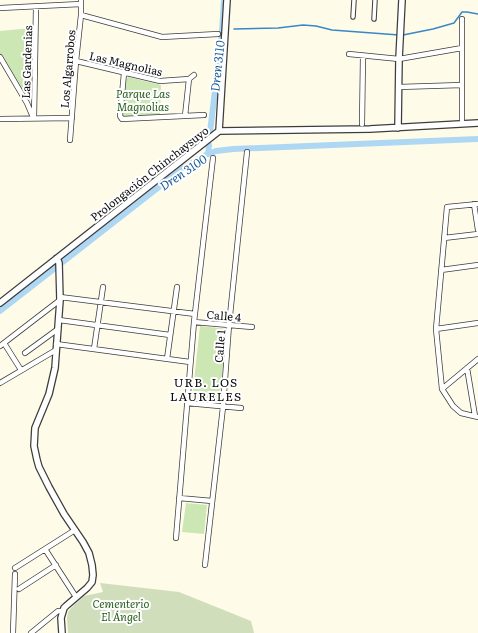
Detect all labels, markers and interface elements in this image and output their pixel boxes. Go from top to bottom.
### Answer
street label: Las Gardenias [17,25,35,99]
street label: Los Algarrobos [56,29,78,109]
water label: Dren 3110 [205,39,229,92]
street label: Las Magnolias [88,47,164,79]
park label: Parque Las Magnolias [116,85,170,114]
street label: Prolongación Chinchaysuyo [87,122,211,224]
water label: Dren 3100 [156,149,210,194]
street label: Calle 4 [206,306,242,324]
street label: Calle 1 [210,328,228,363]
district label: URB. LOS LAURELES [170,373,242,405]
park label: Cementerio El Ángel [92,595,150,624]

